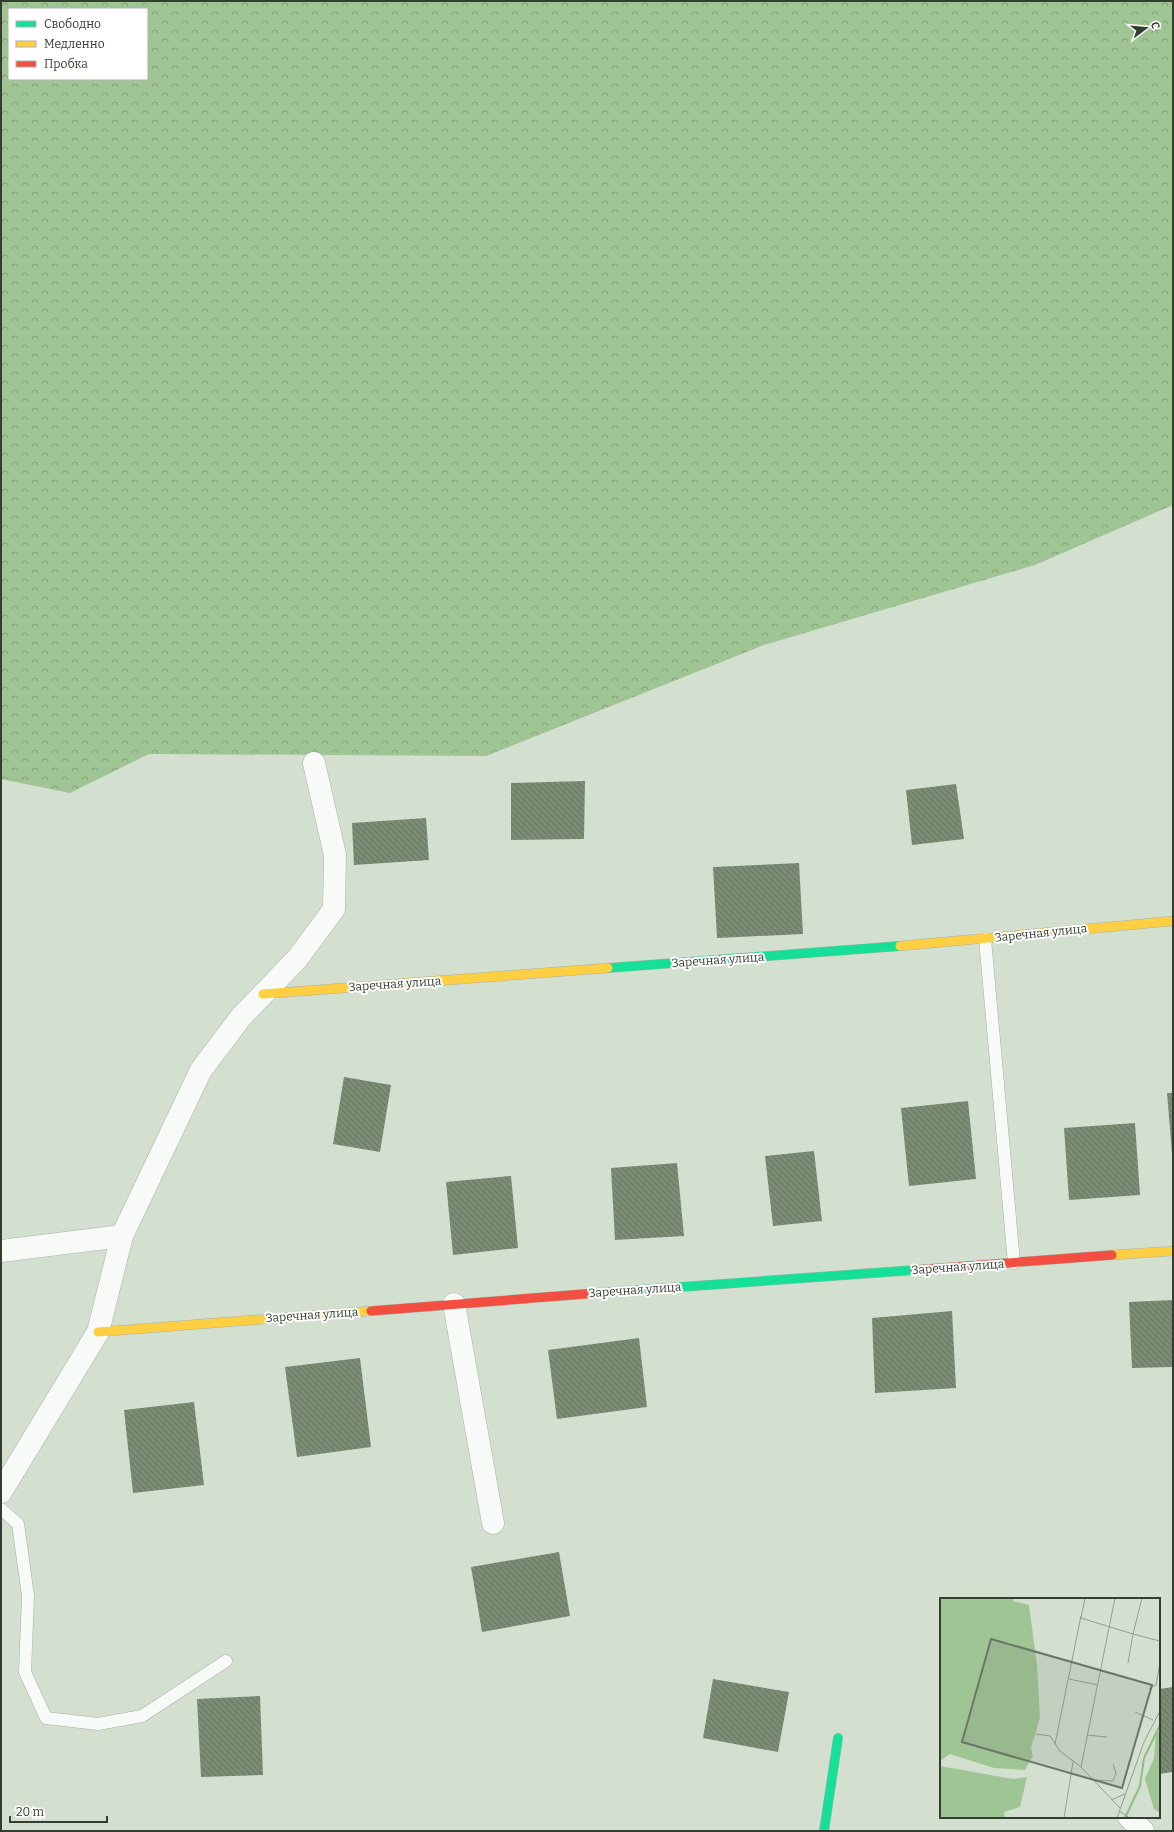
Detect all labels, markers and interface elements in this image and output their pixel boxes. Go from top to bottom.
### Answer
legend [8,8,148,80]
north arrow [1126,8,1166,48]
text: Свободно [44,17,101,31]
text: С [1148,20,1162,31]
text: Медленно [44,37,105,51]
text: Пробка [44,57,88,71]
street label: Заречная улица [994,921,1088,945]
street label: Заречная улица [671,950,765,970]
street label: Заречная улица [348,974,442,994]
street label: Заречная улица [911,1257,1005,1277]
street label: Заречная улица [588,1280,682,1300]
street label: Заречная улица [265,1305,359,1325]
inset map [940,1598,1160,1818]
scale bar [10,1798,107,1824]
text: 20 m [16,1805,45,1819]

